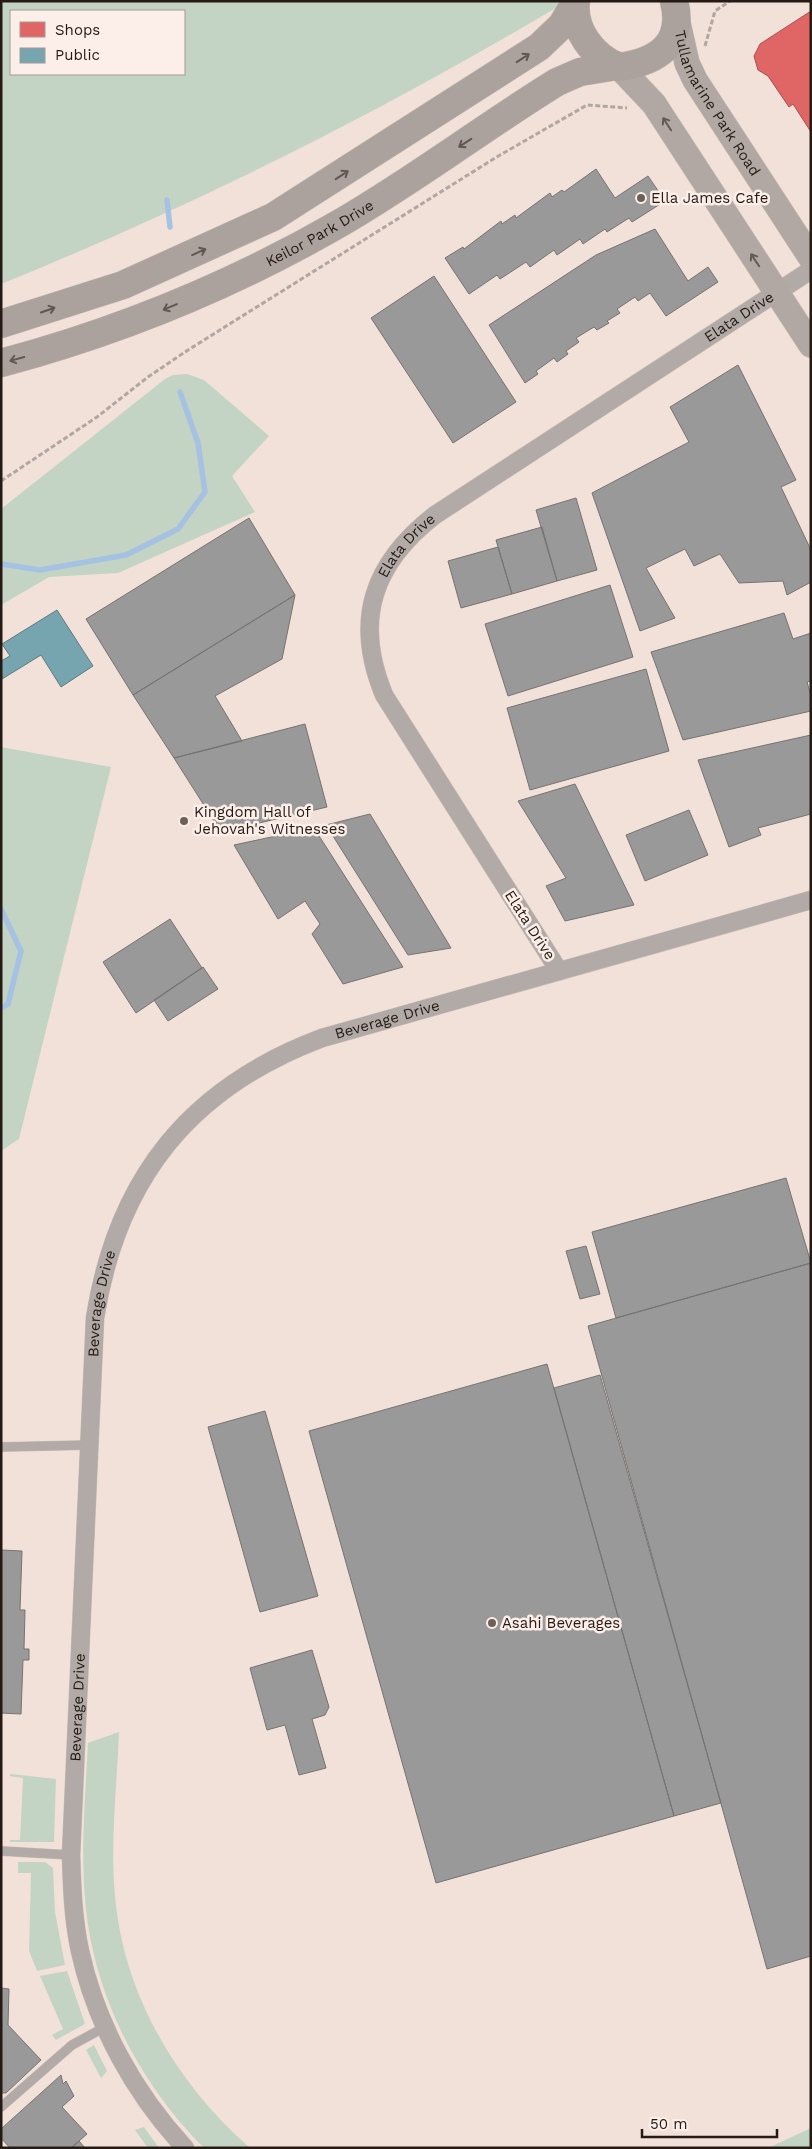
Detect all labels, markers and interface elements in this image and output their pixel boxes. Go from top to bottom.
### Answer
legend [10,10,185,75]
text: Shops [55,21,100,39]
street label: Tullamarine Park Road [671,28,764,179]
text: Public [55,46,100,64]
one-way arrow [516,52,530,62]
one-way arrow [662,117,672,131]
one-way arrow [458,138,472,148]
one-way arrow [335,169,349,179]
place label: Ella James Cafe [651,189,768,207]
marker: Ella James Cafe [635,192,647,204]
street label: Keilor Park Drive [263,196,377,271]
one-way arrow [191,246,206,256]
one-way arrow [750,254,760,268]
street label: Elata Drive [701,288,777,346]
one-way arrow [163,302,178,312]
one-way arrow [40,305,55,314]
one-way arrow [9,355,25,364]
street label: Elata Drive [374,510,439,581]
place label: Kingdom Hall of Jehovah's Witnesses [194,803,345,838]
marker: Kingdom Hall of Jehovah's Witnesses [178,815,190,827]
street label: Elata Drive [501,887,559,963]
street label: Beverage Drive [333,996,442,1043]
street label: Beverage Drive [84,1248,119,1357]
place label: Asahi Beverages [502,1614,620,1632]
marker: Asahi Beverages [486,1617,498,1629]
street label: Beverage Drive [66,1653,89,1762]
scale bar [642,2106,777,2138]
text: 50 m [650,2115,687,2133]

